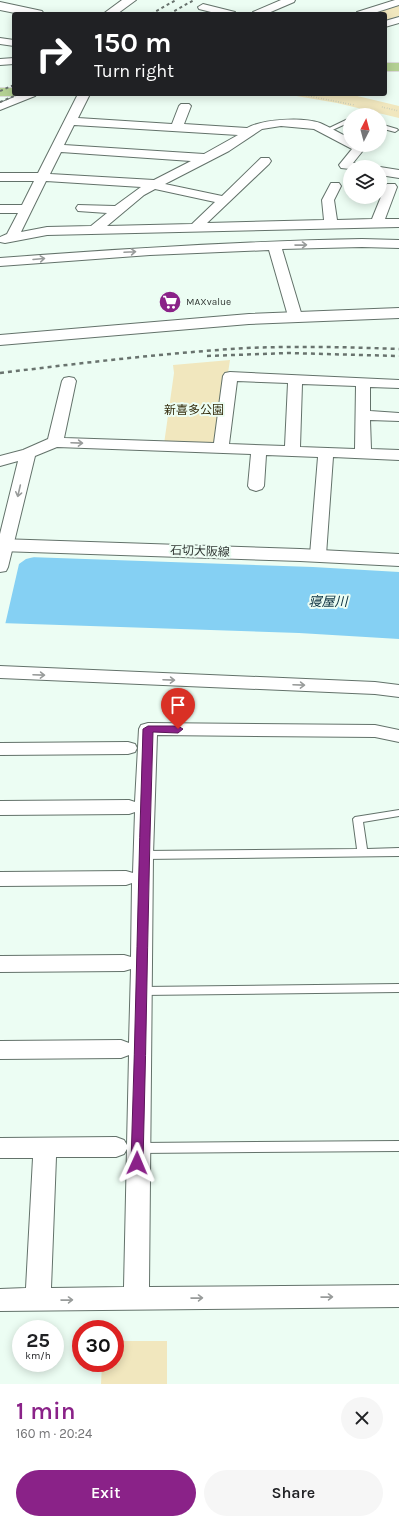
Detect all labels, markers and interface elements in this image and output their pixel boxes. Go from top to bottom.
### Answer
text: 150 m [94,26,172,59]
icon: right [28,28,80,80]
text: Turn right [94,60,174,82]
north arrow [343,108,387,152]
map controls [343,108,387,204]
button: layers [343,160,387,204]
one-way arrow [294,241,307,249]
one-way arrow [123,249,136,256]
one-way arrow [32,255,45,263]
supermarket icon: MAXvalue [157,289,183,315]
place label: MAXvalue [186,296,231,308]
park label: 新喜多公園 [164,403,224,417]
one-way arrow [70,439,83,447]
one-way arrow [15,484,22,497]
street label: 石切大阪線 [170,543,230,559]
water label: 寝屋川 [308,594,349,609]
one-way arrow [32,671,45,678]
one-way arrow [162,676,175,684]
one-way arrow [292,682,305,689]
pin [161,688,195,729]
icon: arrive [167,694,189,716]
position arrow [116,1142,158,1184]
one-way arrow [320,1293,333,1301]
one-way arrow [190,1295,203,1302]
one-way arrow [60,1296,73,1304]
speed limit sign: 30 [72,1320,124,1372]
text: 25 [26,1329,50,1352]
text: km/h [25,1350,51,1362]
text: 1 min [16,1397,76,1425]
button: close [341,1397,383,1439]
text: 160 m · 20:24 [16,1426,92,1441]
button: Exit [16,1470,196,1516]
button: Share [204,1470,383,1516]

